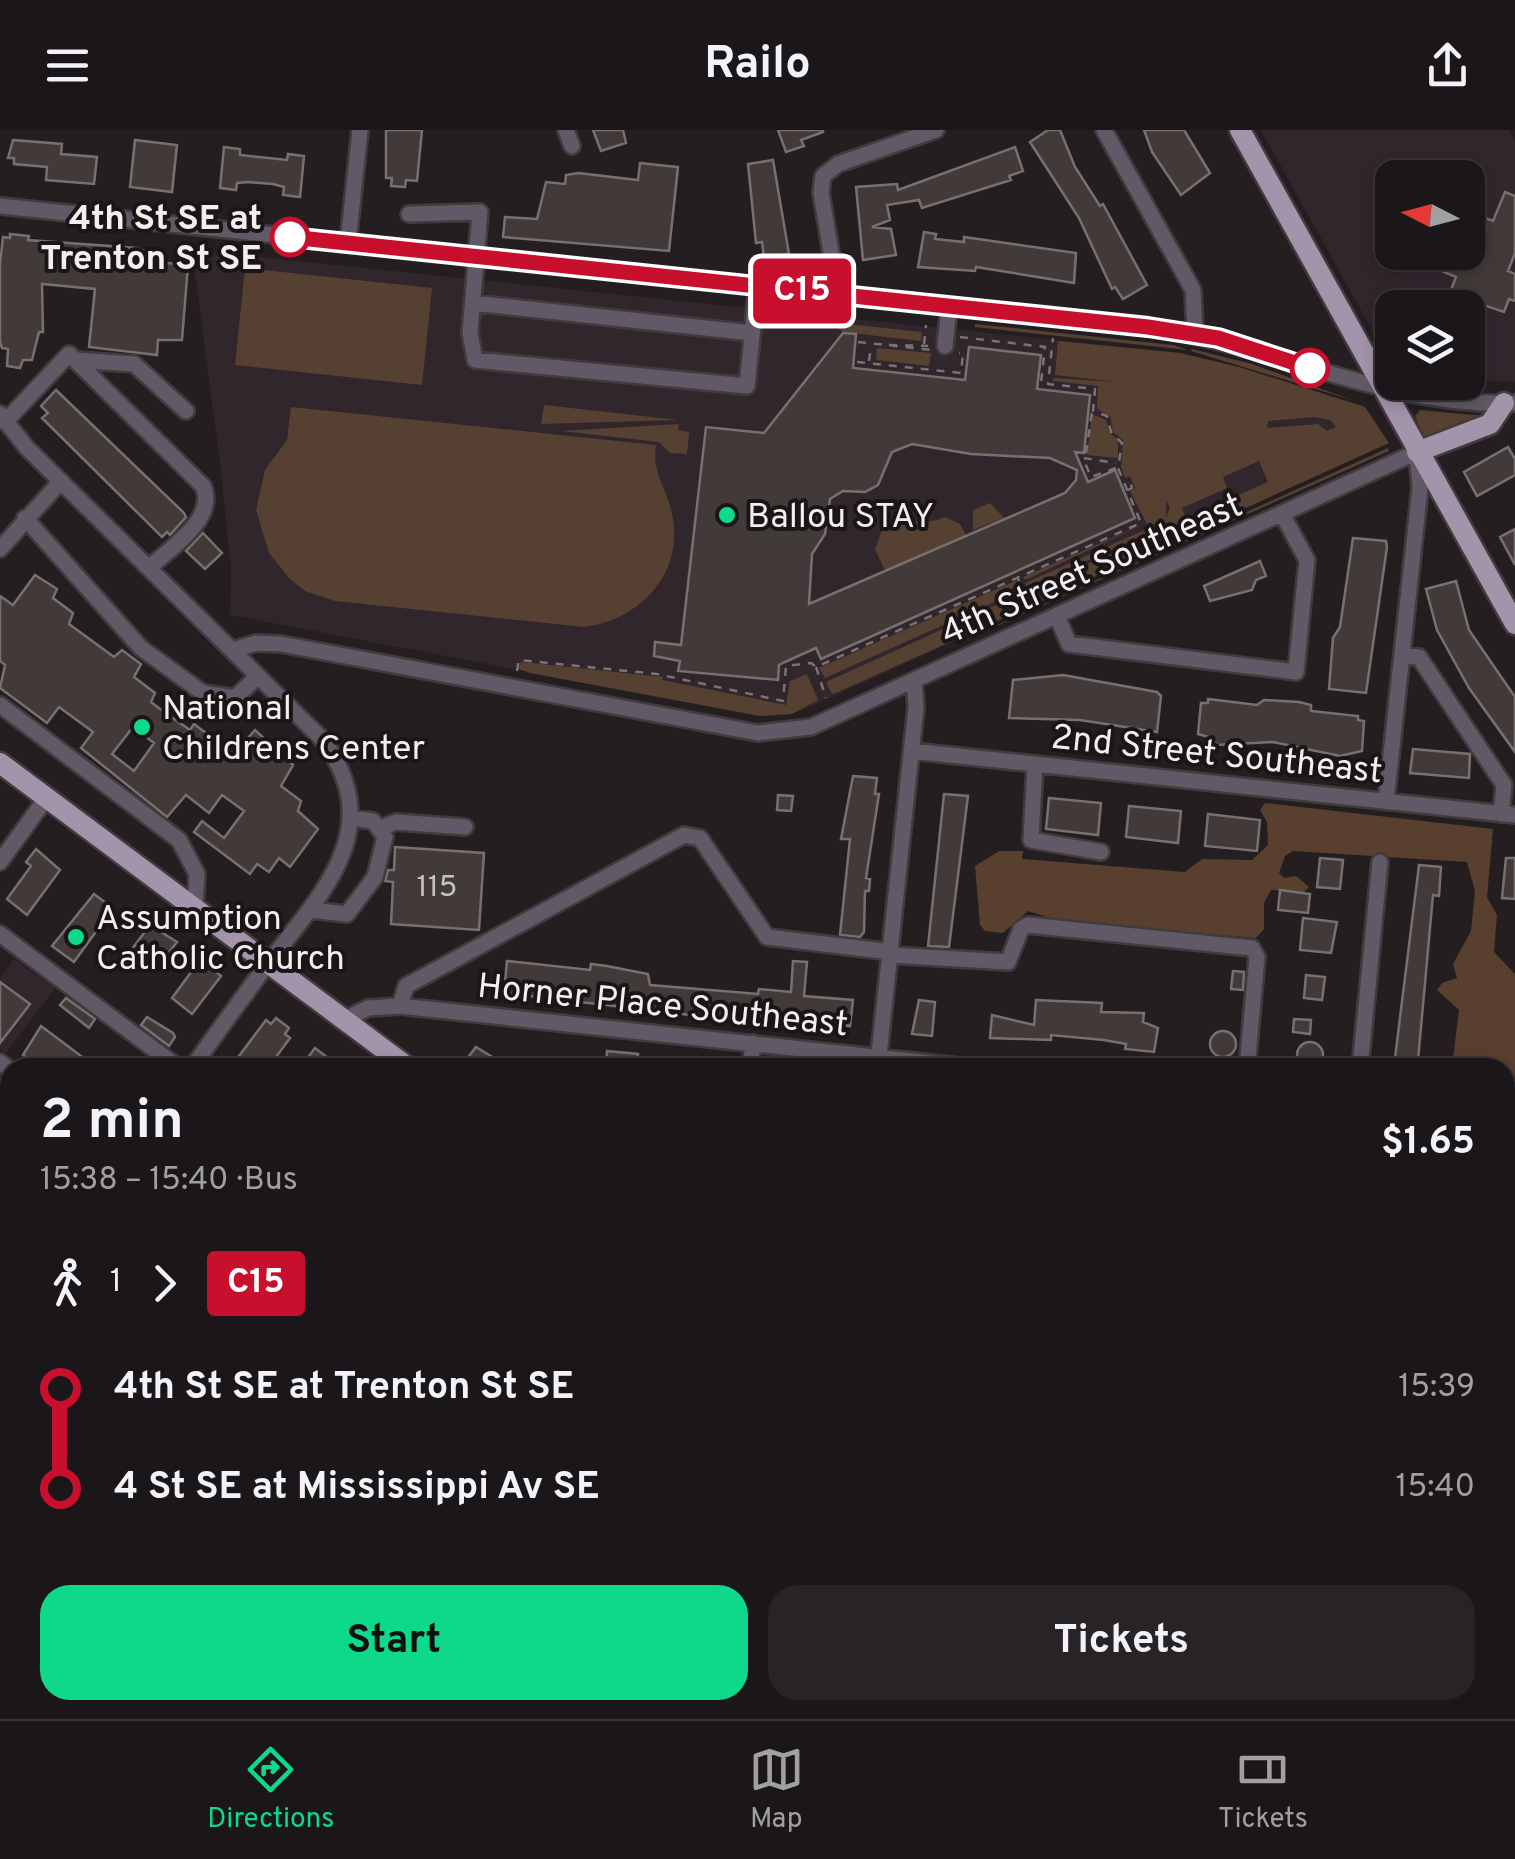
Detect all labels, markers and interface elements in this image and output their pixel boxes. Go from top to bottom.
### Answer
text: Railo [704,37,811,94]
icon: menu [40,38,95,93]
icon: share [1420,38,1475,93]
north arrow [1375,160,1485,270]
map controls [1375,160,1485,400]
place label: 4th St SE at Trenton St SE [40,198,262,282]
marker: 4th St SE at Trenton St SE [271,218,309,256]
line badge: C15 [744,258,860,324]
text: C15 [773,269,831,313]
button: layers [1375,290,1485,400]
unlabelled marker [1291,349,1329,387]
street label: 4th Street Southeast [935,484,1250,657]
place label: Ballou STAY [747,496,934,540]
marker: Ballou STAY [716,504,738,526]
place label: National Childrens Center [162,688,425,772]
marker: National Childrens Center [131,716,153,738]
street label: 2nd Street Southeast [1049,717,1384,795]
house number: 115 [416,870,458,907]
place label: Assumption Catholic Church [96,898,345,982]
marker: Assumption Catholic Church [65,926,87,948]
street label: Horner Place Southeast [475,966,850,1048]
text: 2 min [40,1088,184,1158]
text: $1.65 [1381,1119,1475,1168]
text: 15:38 – 15:40 · Bus [40,1161,298,1201]
icon: walk [40,1256,95,1311]
icon: forward [137,1256,192,1311]
text: C15 [227,1261,285,1305]
text: 1 [110,1263,122,1303]
text: 4th St SE at Trenton St SE [114,1364,574,1413]
text: 15:39 [1398,1368,1475,1408]
text: 4 St SE at Mississippi Av SE [114,1464,600,1513]
text: 15:40 [1396,1468,1475,1508]
button: Start [40,1585,748,1700]
button: Tickets [768,1585,1475,1700]
tab: Directions [207,1742,334,1838]
tab: Map [749,1742,804,1838]
tab: Tickets [1218,1742,1308,1838]

